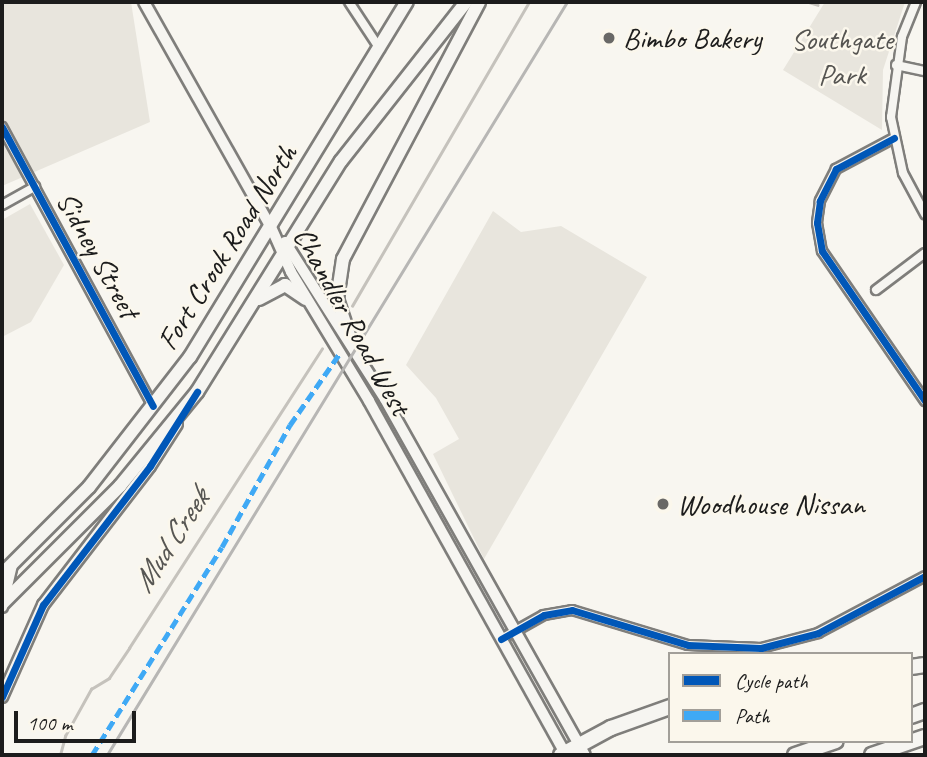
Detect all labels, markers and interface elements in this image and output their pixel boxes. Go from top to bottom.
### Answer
place label: Bimbo Bakery [623,20,763,56]
park label: Southgate Park [791,21,893,91]
marker: Bimbo Bakery [601,30,617,46]
street label: Fort Crook Road North [149,137,305,357]
street label: Sidney Street [49,186,147,324]
street label: Chandler Road West [286,221,418,421]
water label: Mud Creek [124,483,218,599]
place label: Woodhouse Nissan [677,486,864,522]
marker: Woodhouse Nissan [655,496,671,512]
legend [668,652,913,743]
text: Cycle path [735,668,808,694]
scale bar [18,698,140,742]
text: Path [735,703,770,729]
text: 100 m [27,710,72,736]

